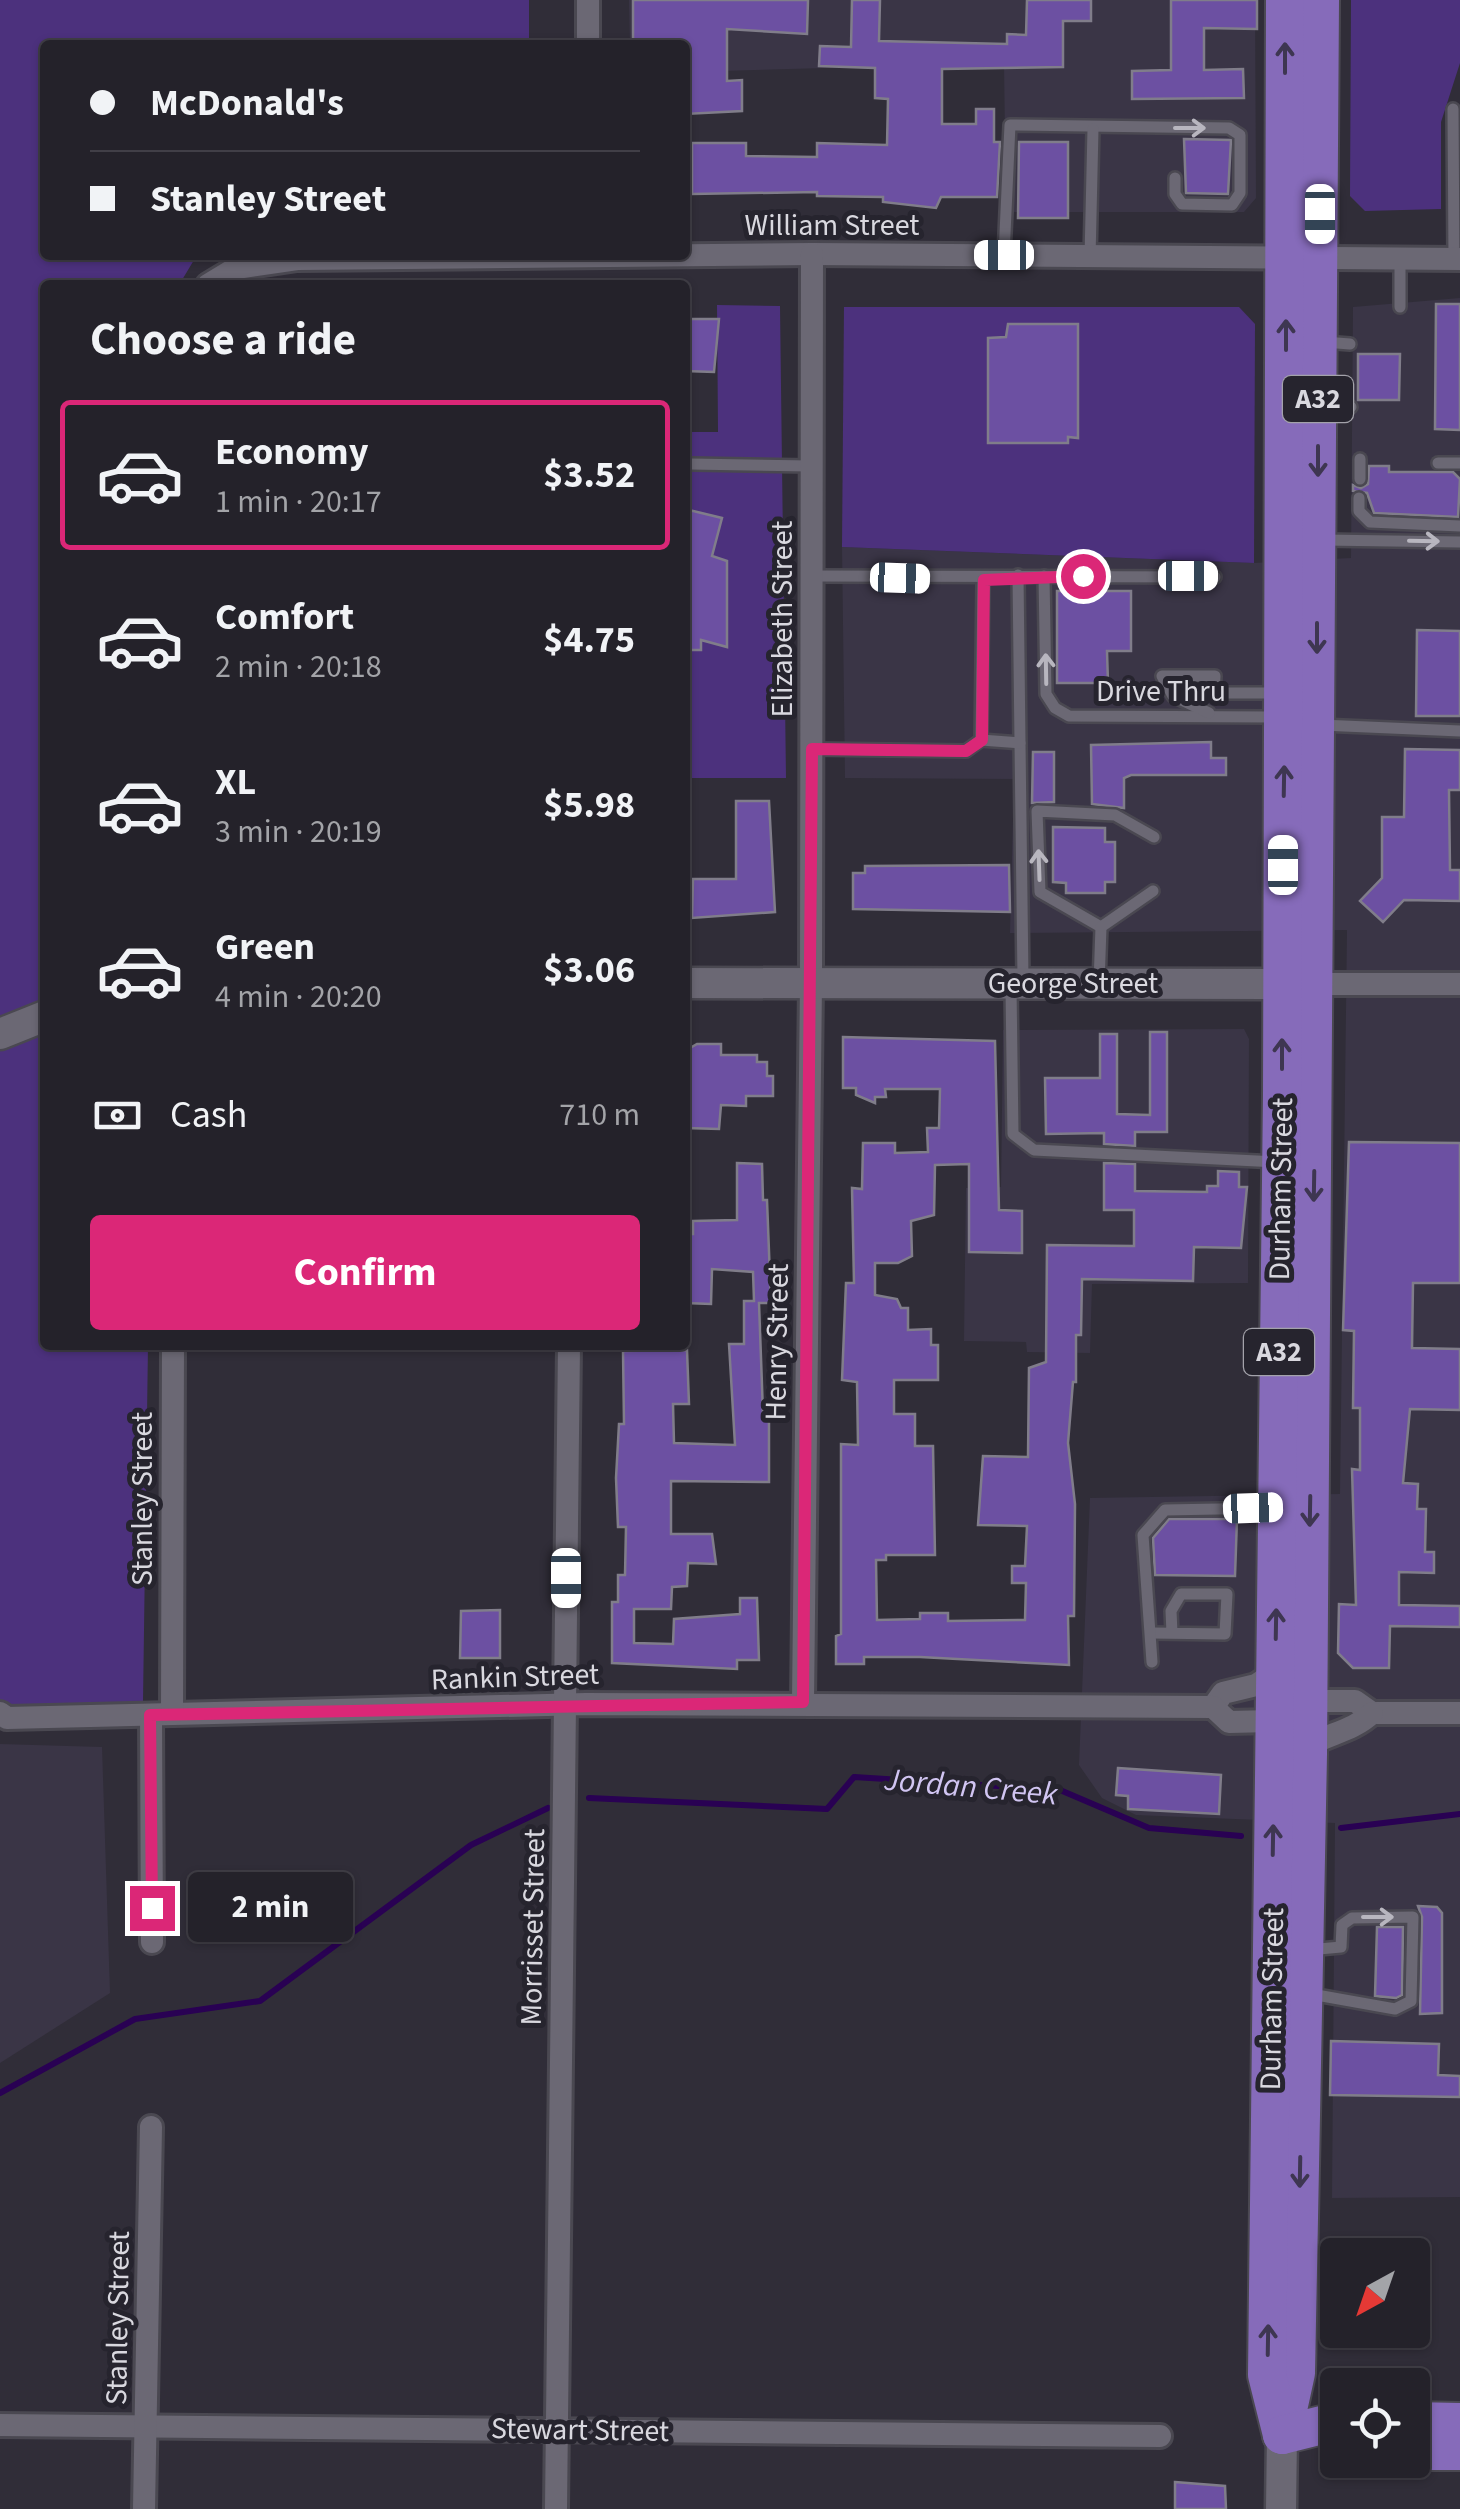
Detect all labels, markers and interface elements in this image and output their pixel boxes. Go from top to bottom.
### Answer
one-way arrow [1276,42,1294,74]
text: McDonald's [150,76,344,130]
one-way arrow [1174,118,1206,138]
text: Stanley Street [150,172,386,226]
car [1305,184,1335,244]
street label: William Street [745,204,919,247]
car [974,240,1034,270]
text: Choose a ride [90,308,356,372]
one-way arrow [1276,319,1296,352]
road number: A32 [1283,376,1353,422]
text: Economy [215,425,368,479]
icon: car [95,430,185,520]
one-way arrow [1308,445,1327,477]
text: $3.52 [543,448,635,502]
text: 1 min · 20:17 [215,479,382,525]
street label: Elizabeth Street [761,521,804,717]
one-way arrow [1407,531,1439,550]
route start [1061,554,1106,599]
car [1158,561,1218,591]
car [869,562,931,594]
text: Comfort [215,590,354,644]
icon: car [95,595,185,685]
text: $4.75 [543,613,635,667]
one-way arrow [1308,620,1326,653]
text: 2 min · 20:18 [215,644,382,690]
one-way arrow [1036,654,1055,686]
street label: Drive Thru [1096,670,1226,713]
text: XL [215,755,256,809]
icon: car [95,760,185,850]
one-way arrow [1274,766,1294,798]
text: $5.98 [543,778,635,832]
text: 3 min · 20:19 [215,809,382,855]
car [1268,835,1298,895]
one-way arrow [1029,850,1048,882]
text: Green [215,920,315,974]
icon: car [95,925,185,1015]
text: $3.06 [543,943,635,997]
street label: George Street [988,962,1158,1005]
text: 4 min · 20:20 [215,974,382,1020]
one-way arrow [1272,1038,1292,1070]
icon: cash [90,1088,145,1143]
text: Cash [170,1088,247,1142]
text: 710 m [559,1092,640,1138]
street label: Durham Street [1258,1097,1304,1281]
one-way arrow [1304,1170,1323,1202]
button: Confirm [90,1215,640,1330]
street label: Henry Street [754,1263,800,1421]
road number: A32 [1244,1329,1314,1375]
street label: Stanley Street [121,1412,164,1586]
car [1222,1492,1284,1524]
one-way arrow [1300,1494,1320,1527]
car [551,1548,581,1608]
one-way arrow [1266,1608,1286,1640]
street label: Rankin Street [430,1653,600,1701]
water label: Jordan Creek [882,1756,1060,1818]
one-way arrow [1264,1824,1283,1856]
street label: Morrisset Street [510,1828,556,2026]
callout: 2 min [187,1873,352,1943]
text: 2 min [232,1884,309,1930]
route end [130,1886,175,1931]
street label: Durham Street [1249,1907,1295,2091]
one-way arrow [1360,1908,1393,1926]
one-way arrow [1290,2156,1309,2188]
street label: Stanley Street [95,2231,141,2405]
north arrow [1320,2238,1430,2348]
map controls [1320,2238,1430,2478]
one-way arrow [1258,2324,1277,2356]
button: locate [1320,2368,1430,2478]
street label: Stewart Street [491,2407,669,2453]

